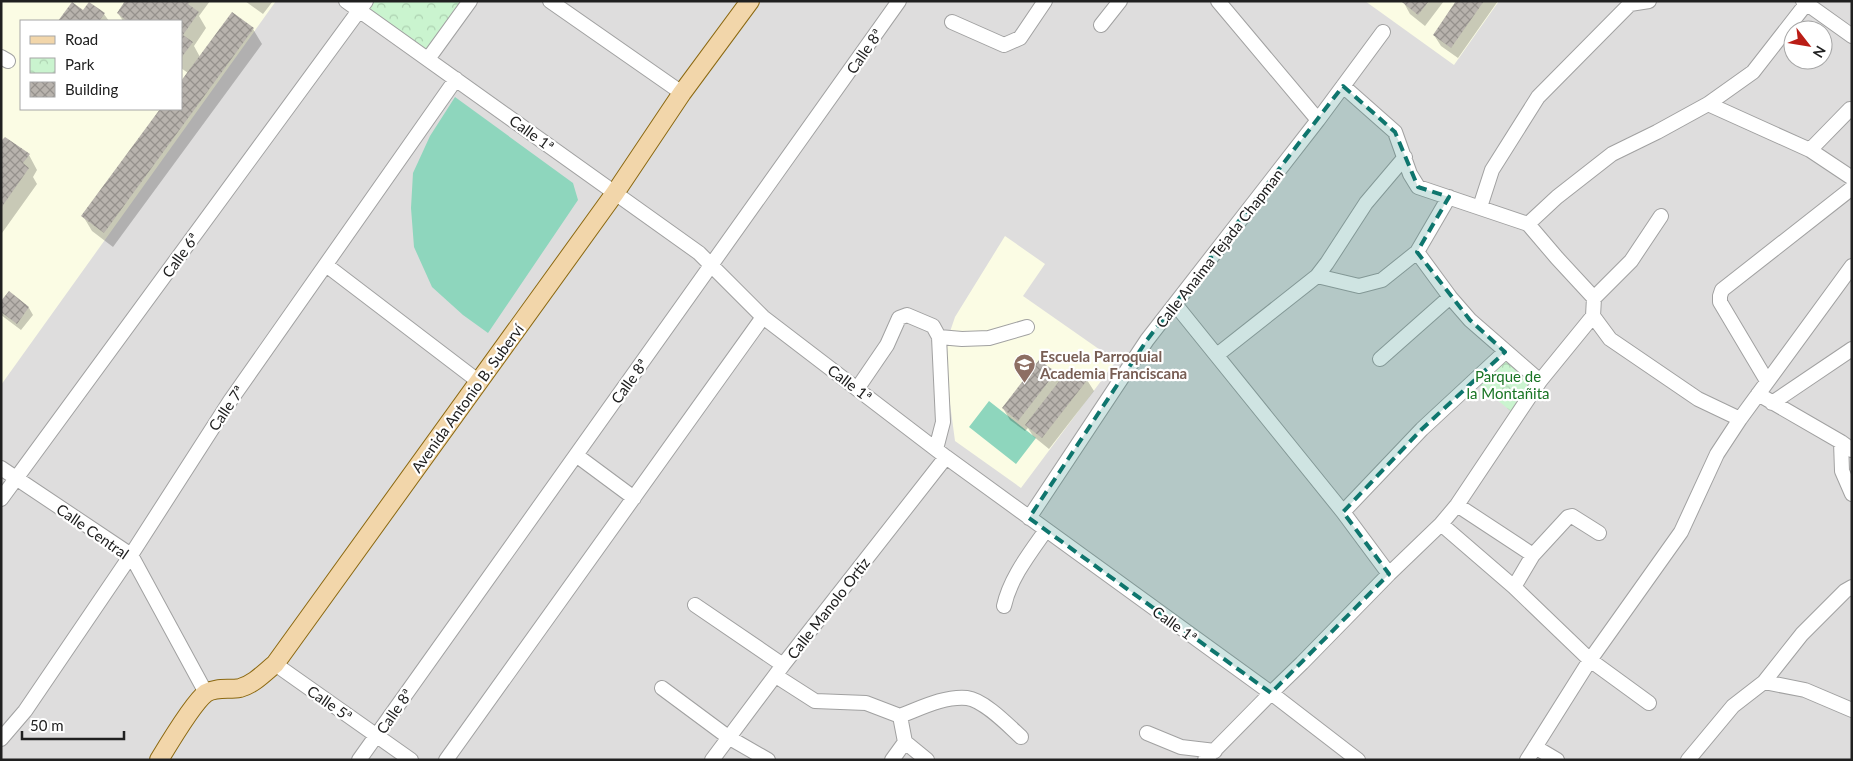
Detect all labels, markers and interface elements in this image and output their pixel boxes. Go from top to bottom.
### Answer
legend [20,20,182,110]
north arrow [1783,20,1833,70]
street label: Calle 8ª [842,25,886,77]
text: Road [65,30,98,48]
text: N [1810,43,1830,61]
text: Park [65,55,95,73]
text: Building [65,80,118,98]
street label: Calle 1ª [506,111,558,155]
street label: Calle Anaima Tejada Chapman [1151,165,1287,331]
street label: Calle 6ª [158,229,202,281]
street label: Avenida Antonio B. Suberví [407,319,528,476]
place label: Escuela Parroquial Academia Franciscana [1039,347,1187,382]
school or university icon: Escuela Parroquial Academia Franciscana [1012,353,1036,384]
street label: Calle 8ª [607,355,651,407]
street label: Calle 1ª [824,361,876,405]
park label: Parque de la Montañita [1467,367,1549,402]
street label: Calle 7ª [204,382,248,434]
street label: Calle Central [53,500,133,562]
street label: Calle Manolo Ortiz [783,554,873,662]
street label: Calle 1ª [1149,602,1201,646]
street label: Calle 5ª [304,681,356,725]
street label: Calle 8ª [372,685,416,737]
scale bar [22,708,125,740]
text: 50 m [30,716,64,734]

